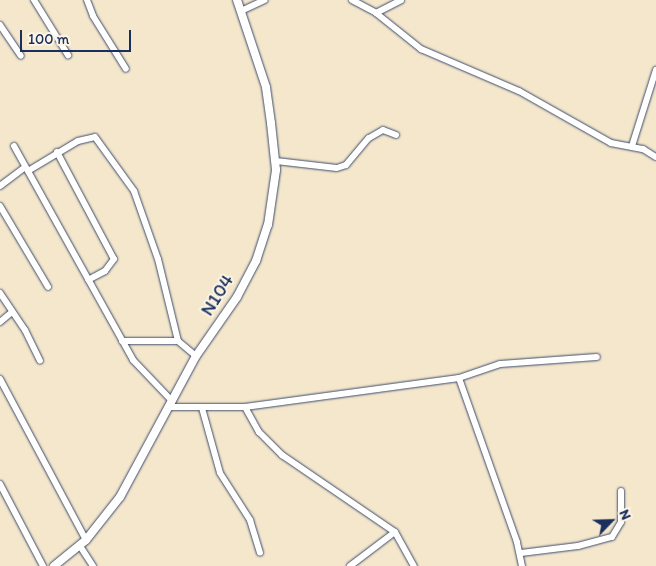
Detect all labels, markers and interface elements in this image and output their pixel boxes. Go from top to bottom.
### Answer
scale bar [22,20,134,52]
text: 100 m [28,30,69,48]
street label: N104 [195,270,239,320]
north arrow [586,496,636,546]
text: N [615,507,635,522]

